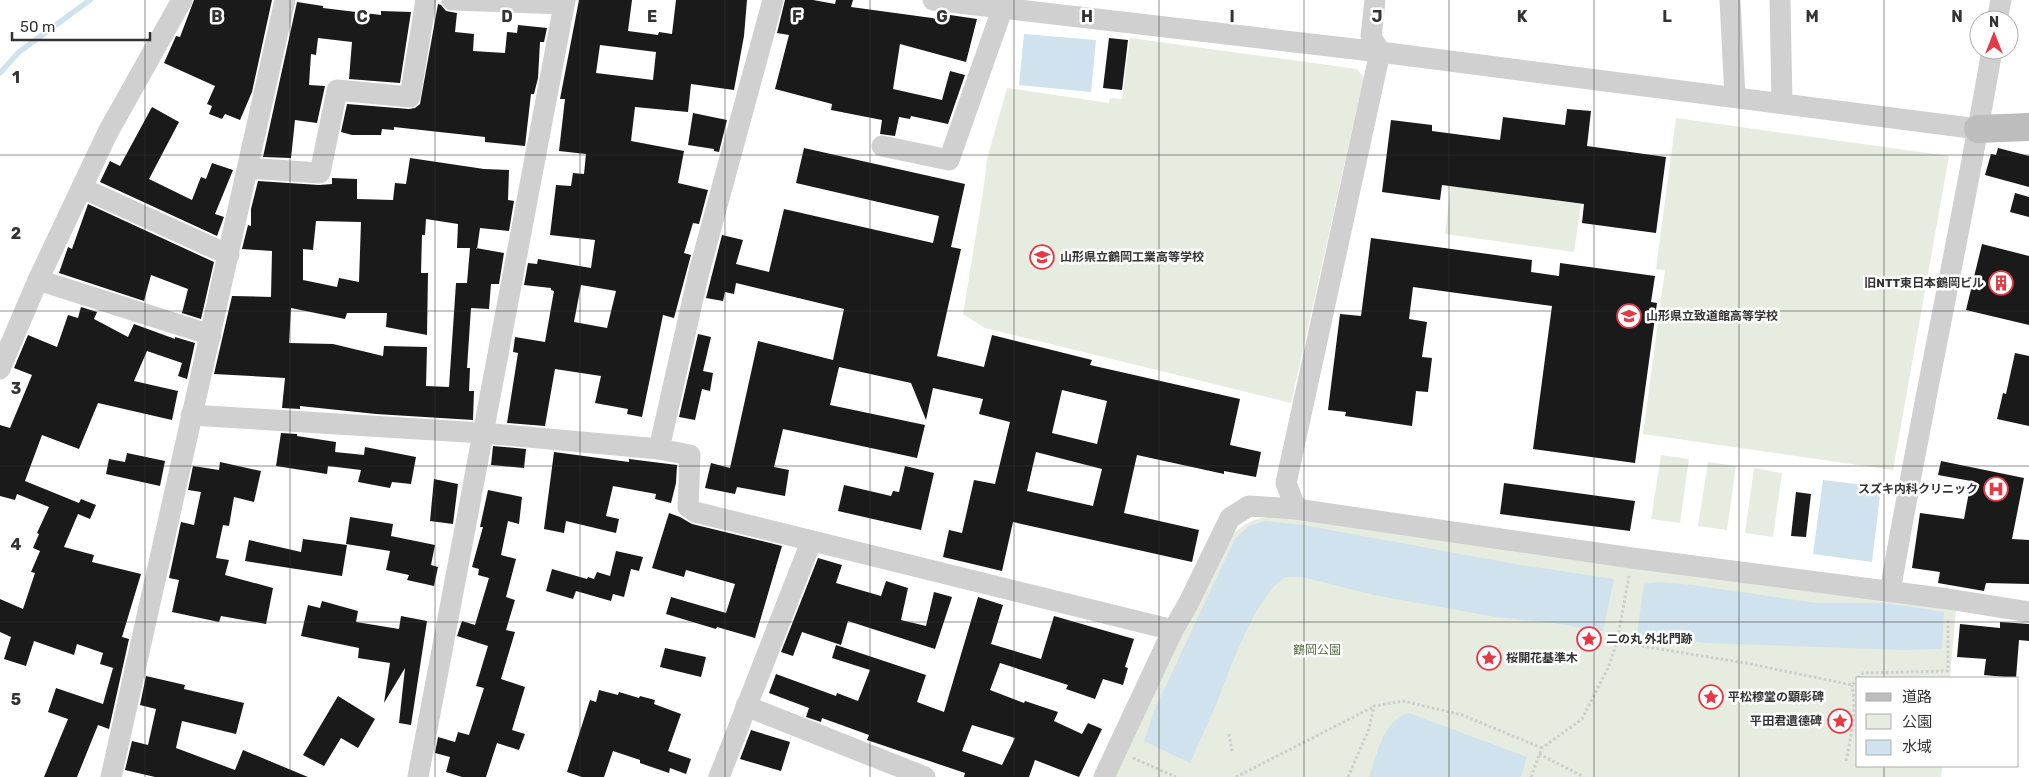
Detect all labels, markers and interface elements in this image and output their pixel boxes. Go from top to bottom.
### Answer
text: B [211,7,223,26]
text: C [356,7,368,26]
text: D [501,7,513,26]
text: E [647,7,657,26]
text: F [792,7,802,26]
text: G [936,7,948,26]
text: H [1081,7,1093,26]
text: I [1229,7,1235,26]
text: J [1372,7,1382,26]
text: K [1517,7,1528,26]
text: L [1662,7,1672,26]
text: M [1805,7,1819,26]
text: N [1951,7,1963,26]
scale bar [12,10,150,42]
north arrow [1969,10,2019,60]
text: N [1989,14,1999,31]
text: 50 m [20,18,55,36]
text: 1 [12,68,20,87]
text: 2 [11,224,21,243]
school or university icon: 山形県立鶴岡工業高等学校 [1029,244,1055,270]
place label: 山形県立鶴岡工業高等学校 [1060,250,1204,264]
building icon: 旧NTT東日本鶴岡ビル [1988,270,2014,296]
place label: 旧NTT東日本鶴岡ビル [1864,276,1984,290]
school or university icon: 山形県立致道館高等学校 [1616,303,1642,329]
place label: 山形県立致道館高等学校 [1646,309,1778,323]
text: 3 [11,379,21,398]
hospital icon: スズキ内科クリニック [1983,476,2009,502]
place label: スズキ内科クリニック [1858,482,1978,496]
text: 4 [11,535,22,554]
place icon: 二の丸 外北門跡 [1576,626,1602,652]
place label: 二の丸 外北門跡 [1606,632,1693,646]
park label: 鶴岡公園 [1293,643,1341,657]
place icon: 桜開花基準木 [1476,645,1502,671]
place label: 桜開花基準木 [1506,651,1578,665]
legend [1856,677,2019,767]
place icon: 平松穆堂の顕彰碑 [1698,684,1724,710]
text: 道路 [1902,688,1932,706]
text: 5 [11,690,21,709]
place label: 平松穆堂の顕彰碑 [1728,690,1824,704]
place icon: 平田君遺德碑 [1827,708,1853,734]
text: 公園 [1902,713,1932,731]
place label: 平田君遺德碑 [1750,714,1822,728]
text: 水域 [1902,738,1932,756]

